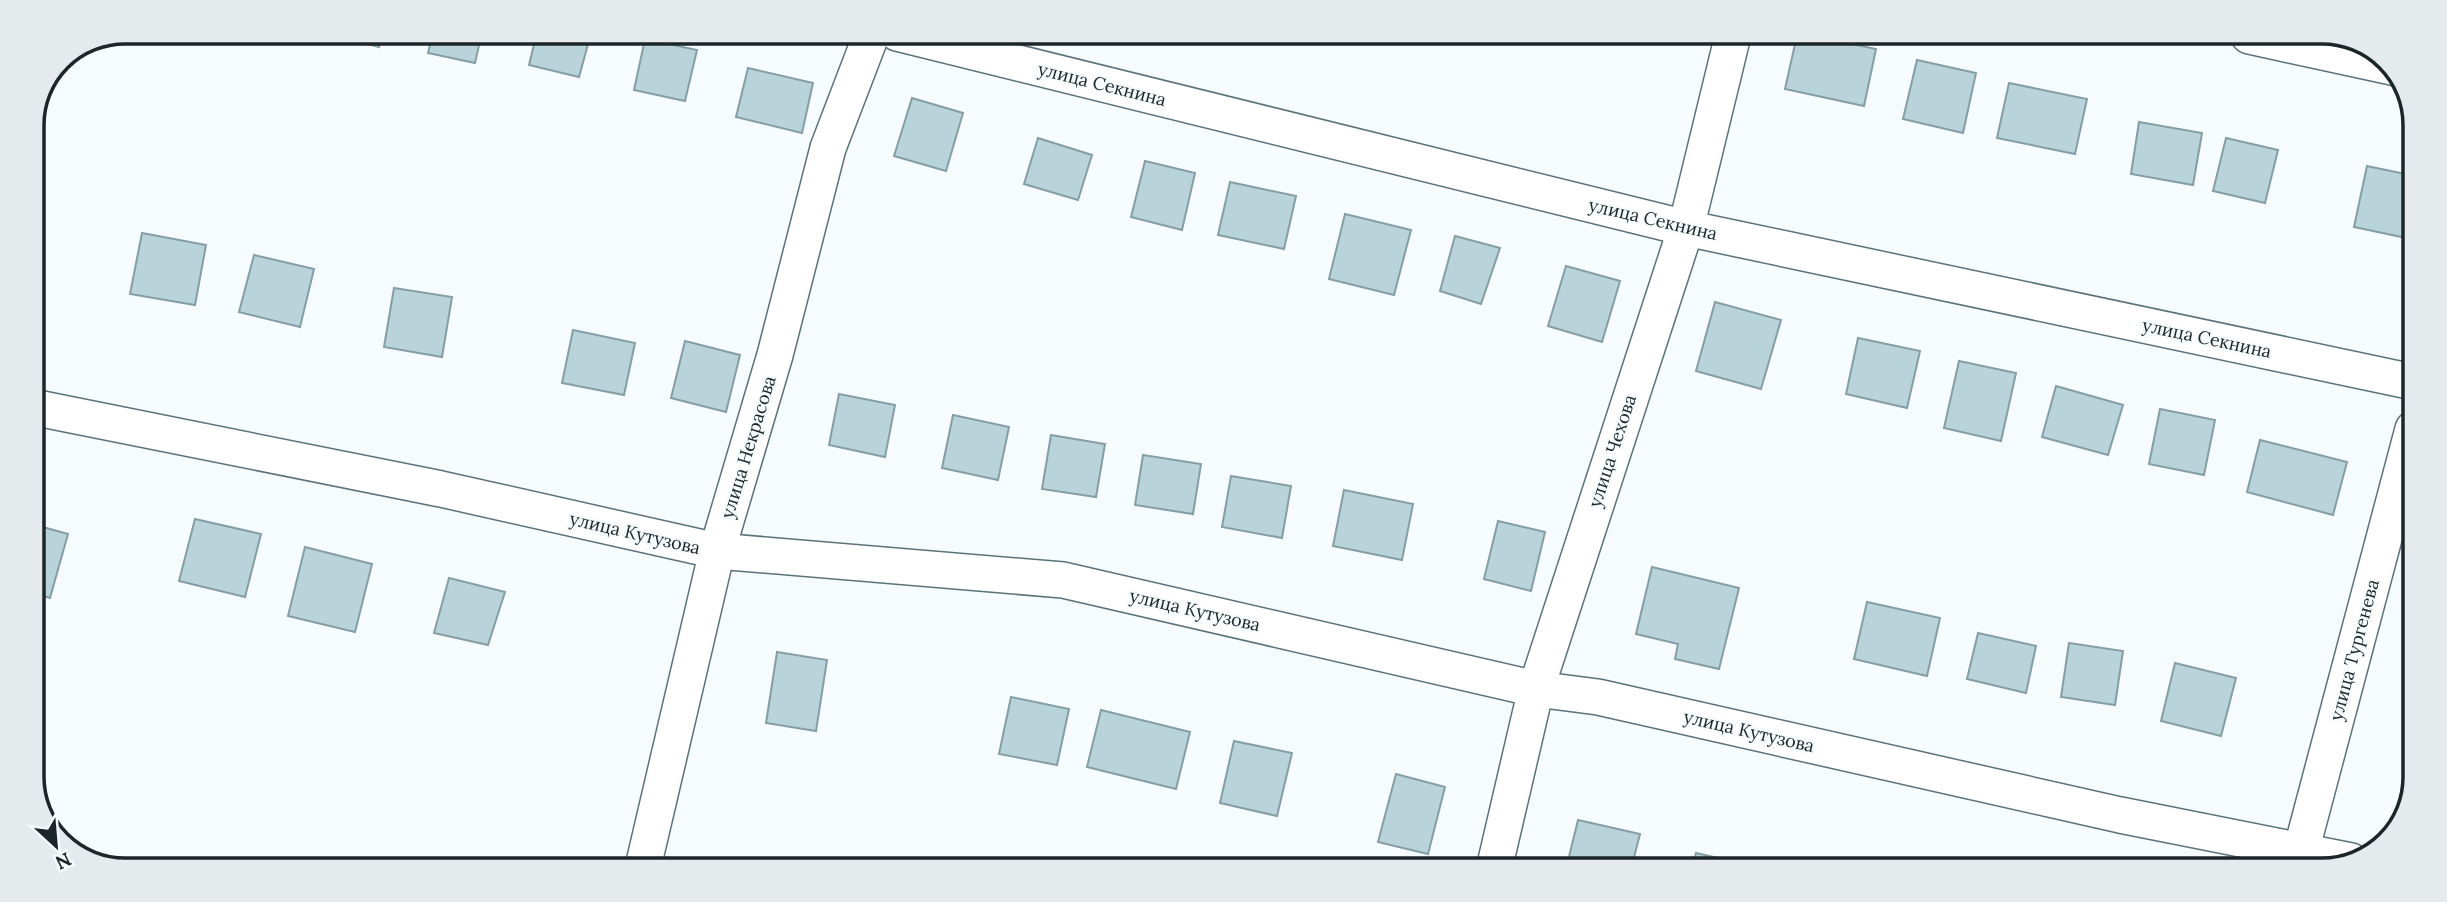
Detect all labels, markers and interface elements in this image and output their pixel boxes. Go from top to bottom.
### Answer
street label: улица Секнина [1035,57,1169,111]
street label: улица Секнина [1586,193,1720,245]
street label: улица Секнина [2140,313,2274,363]
street label: улица Некрасова [715,373,781,521]
street label: улица Чехова [1583,392,1641,510]
street label: улица Кутузова [567,507,703,559]
street label: улица Тургенева [2324,577,2384,723]
street label: улица Кутузова [1127,584,1263,636]
street label: улица Кутузова [1681,705,1817,757]
north arrow [21,811,91,881]
text: N [51,847,75,875]

